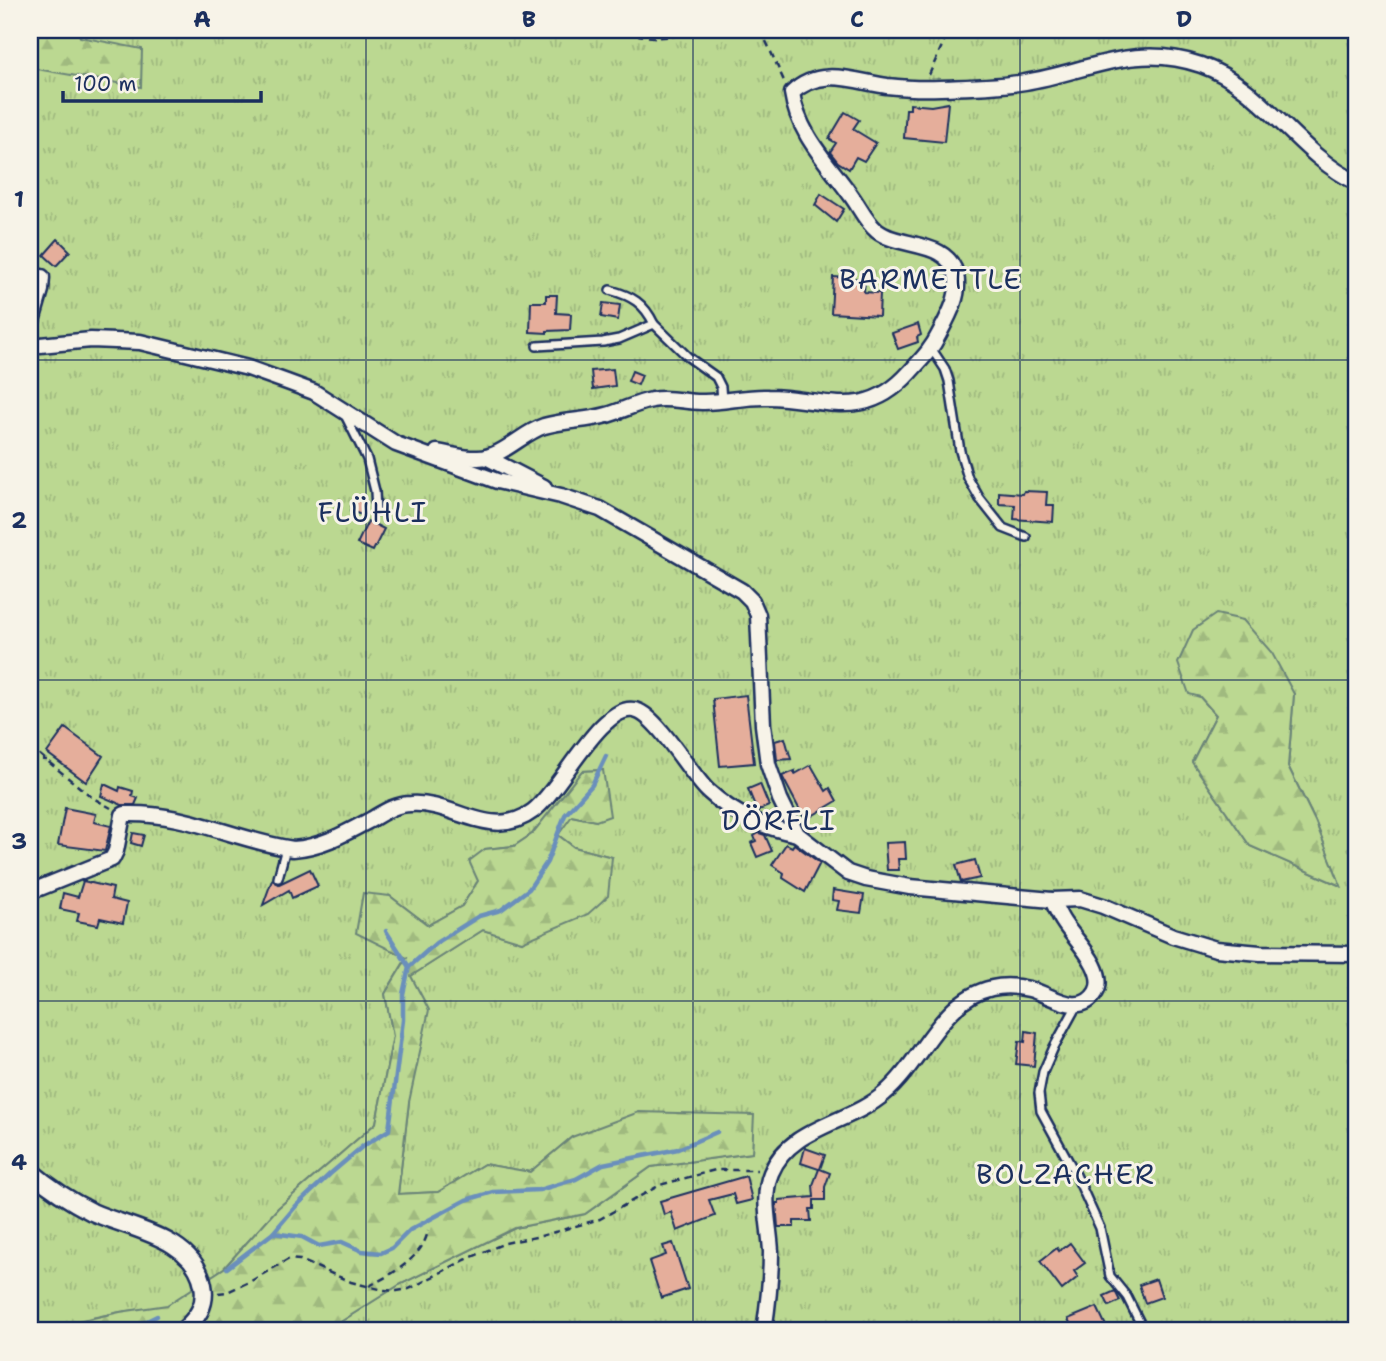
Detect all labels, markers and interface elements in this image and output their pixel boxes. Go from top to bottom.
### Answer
text: A [193,4,211,34]
text: B [522,4,536,34]
text: C [850,4,864,34]
text: D [1176,4,1192,34]
scale bar [63,60,261,104]
text: 100 m [74,70,137,98]
text: 1 [14,184,24,214]
district label: BARMETTLE [839,260,1023,298]
district label: FLÜHLI [318,493,428,531]
text: 2 [11,505,27,535]
district label: DÖRFLI [721,801,837,839]
text: 3 [11,826,27,856]
text: 4 [11,1147,27,1177]
district label: BOLZACHER [976,1155,1156,1193]

